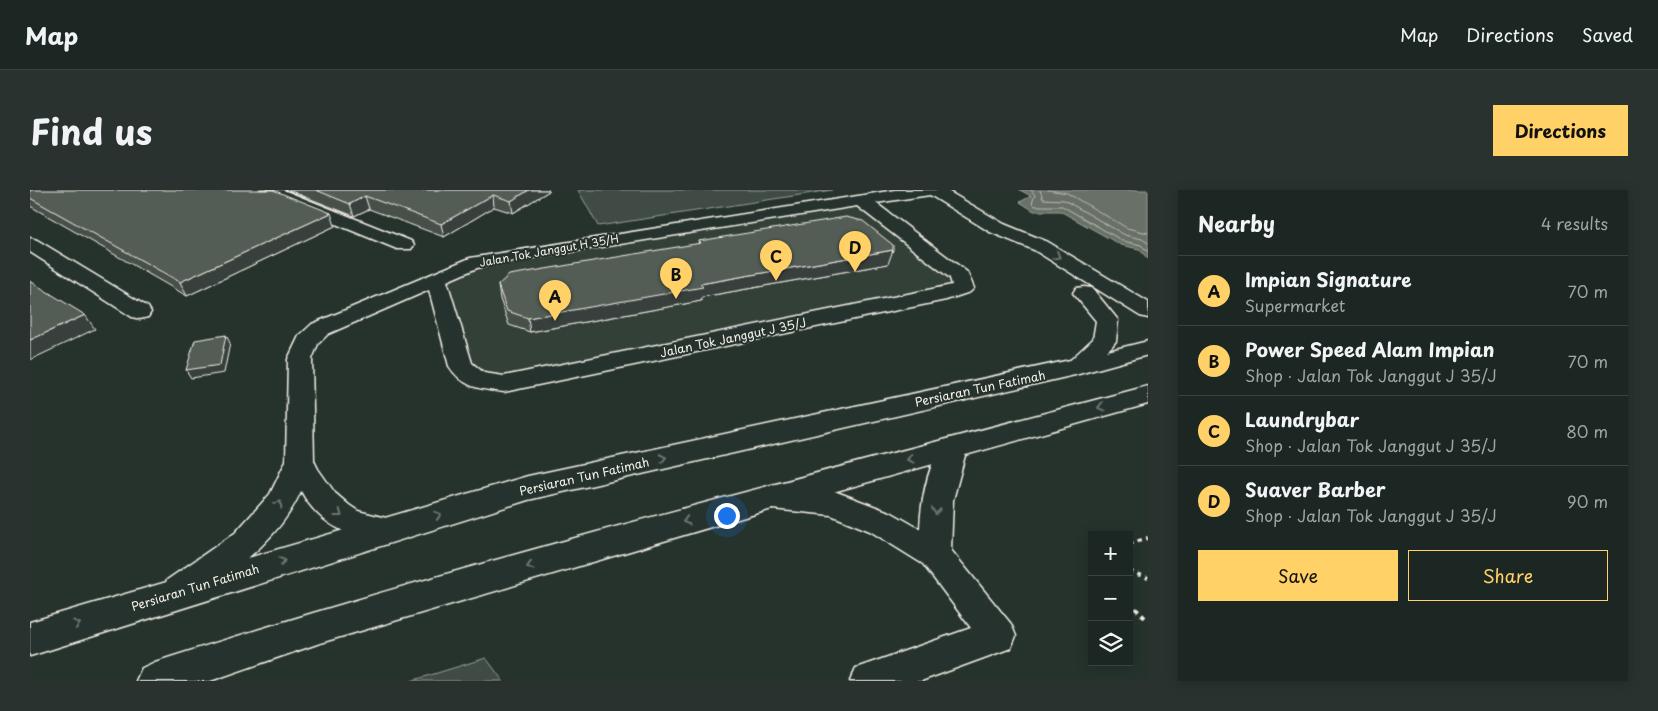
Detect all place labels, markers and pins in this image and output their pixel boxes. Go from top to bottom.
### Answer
pin: D [839,231,871,272]
pin: C [760,240,792,281]
pin: B [660,258,692,299]
pin: A [539,280,571,321]

